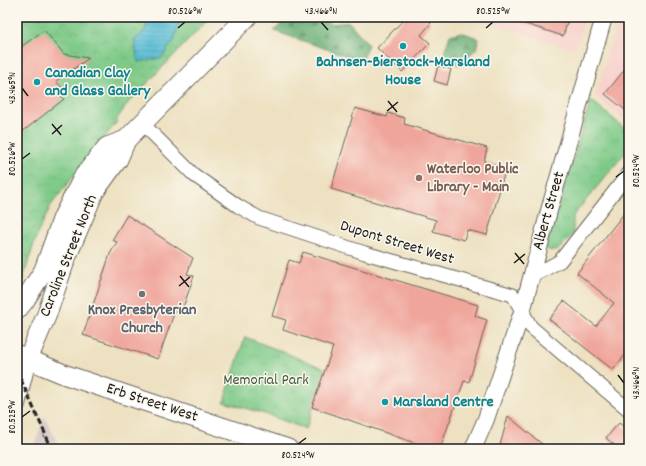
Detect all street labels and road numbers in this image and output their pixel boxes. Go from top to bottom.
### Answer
street label: Albert Street [527,169,571,253]
street label: Caroline Street North [34,191,104,321]
street label: Dupont Street West [337,215,457,271]
street label: Erb Street West [103,377,201,429]

